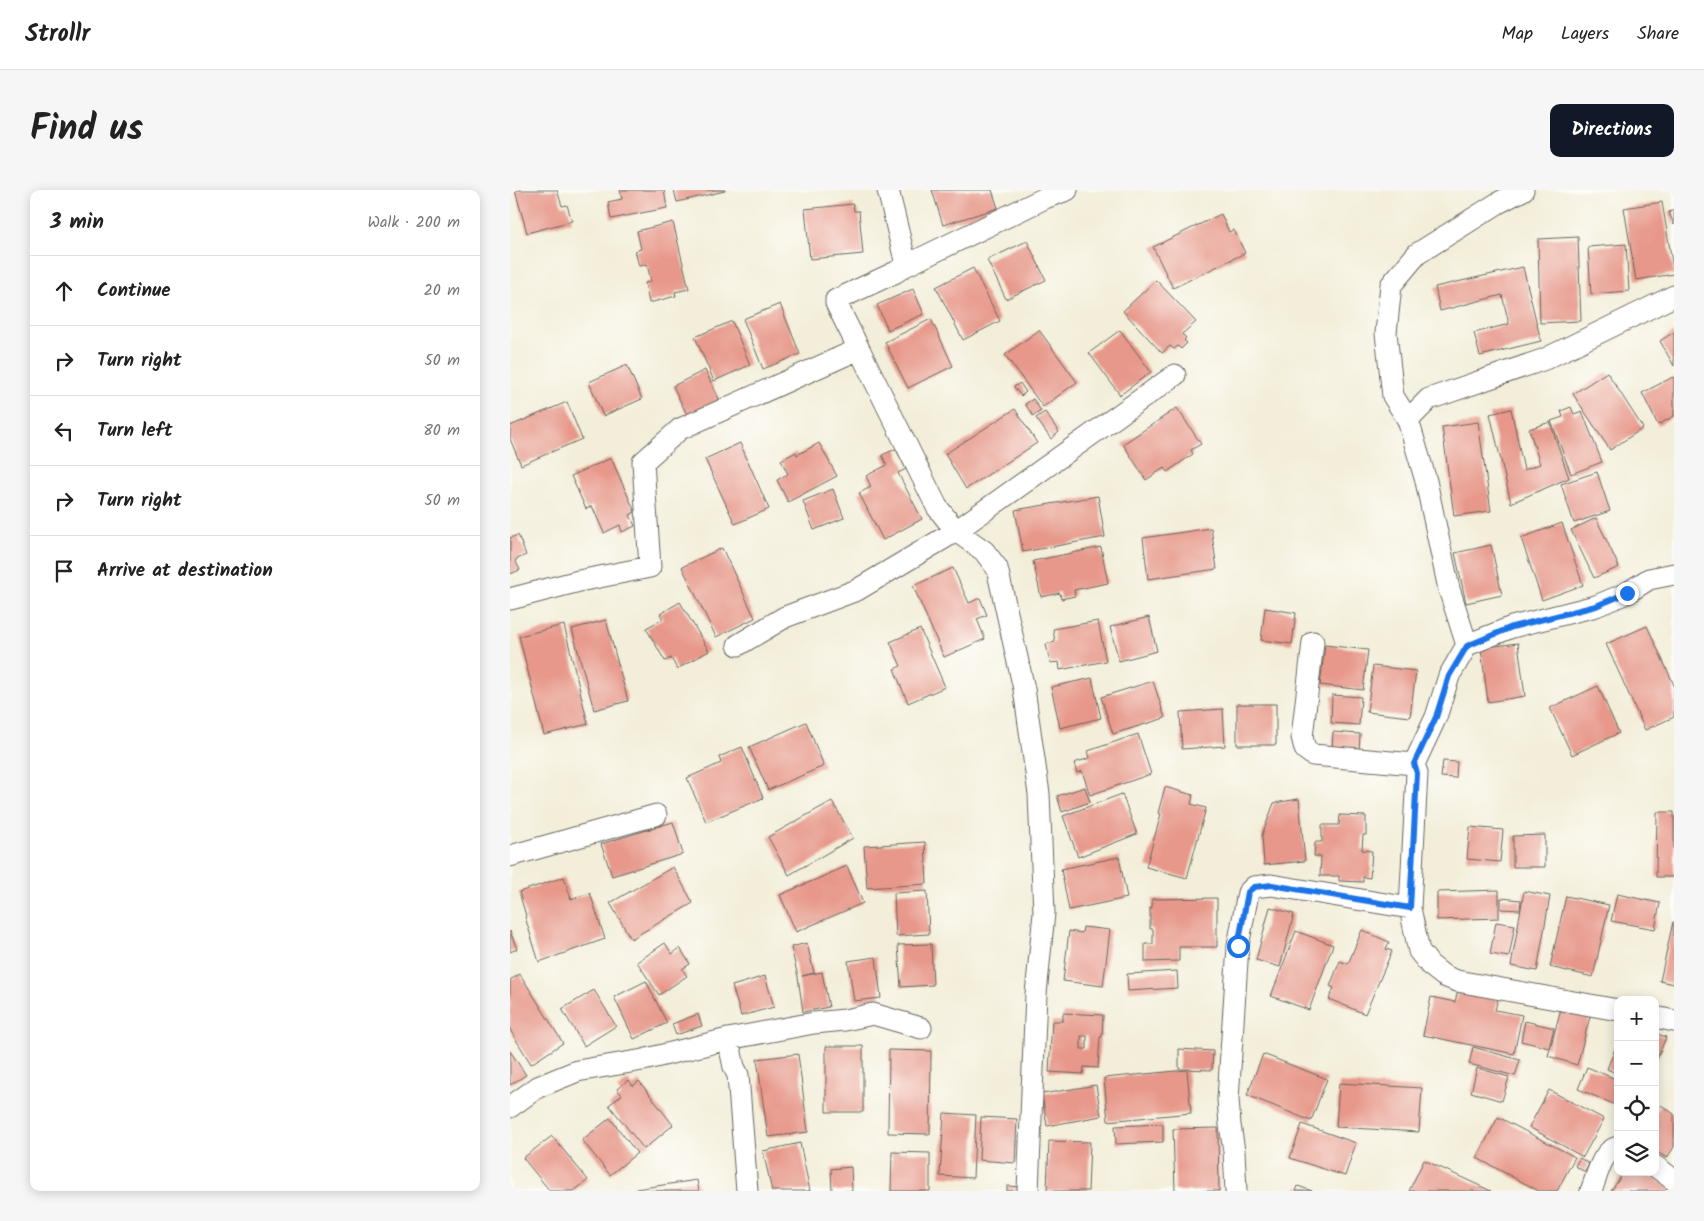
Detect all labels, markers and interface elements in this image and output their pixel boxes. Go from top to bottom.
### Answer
text: Strollr [25,15,90,54]
text: Map [1502,20,1533,49]
text: Layers [1561,20,1609,49]
text: Share [1637,20,1679,49]
text: Find us [30,102,143,158]
button: Directions [1550,104,1674,157]
text: 3 min [50,206,104,239]
text: Walk · 200 m [367,210,460,235]
text: Continue [97,276,170,306]
icon: ahead [50,277,78,305]
text: 20 m [424,278,460,303]
text: Turn right [97,346,182,376]
icon: right [50,347,78,375]
text: 50 m [424,348,460,373]
text: Turn left [97,416,172,446]
icon: left [50,417,78,445]
text: 80 m [423,418,460,443]
text: Turn right [97,486,182,516]
icon: right [50,487,78,515]
text: 50 m [424,488,460,513]
text: Arrive at destination [97,556,273,586]
icon: arrive [50,557,78,585]
route end [1616,582,1639,605]
route start [1227,935,1250,958]
map controls [1614,996,1659,1176]
button: + [1614,996,1659,1041]
button: − [1614,1041,1659,1086]
button: locate [1614,1086,1659,1131]
button: layers [1614,1131,1659,1176]

